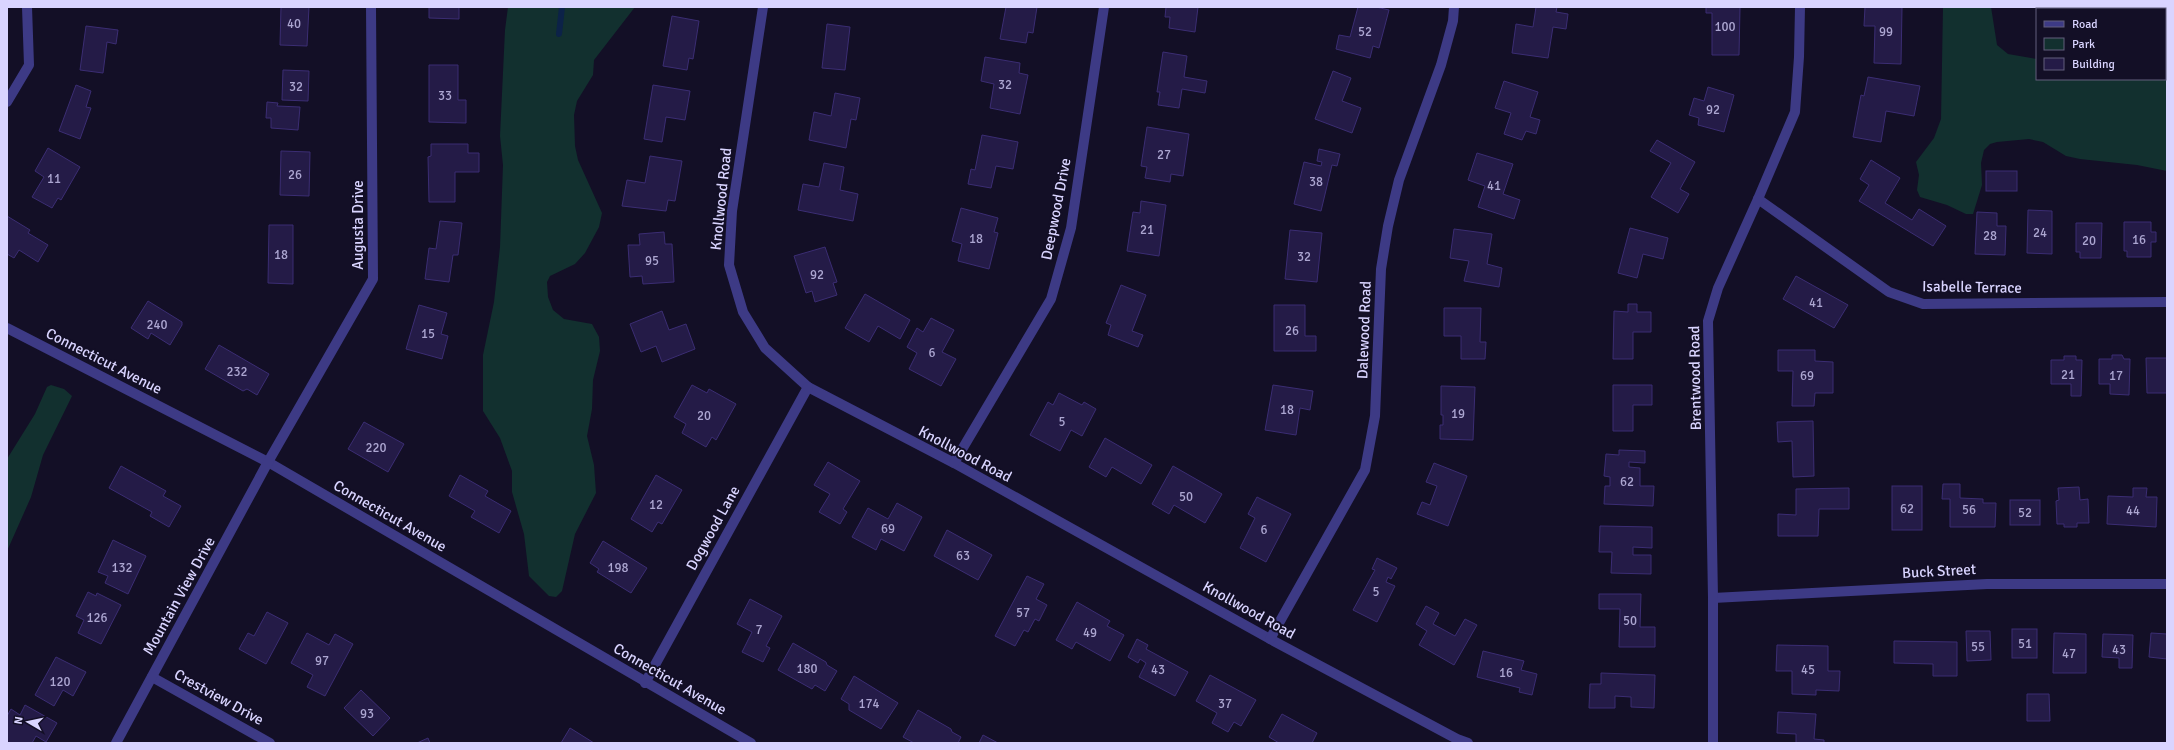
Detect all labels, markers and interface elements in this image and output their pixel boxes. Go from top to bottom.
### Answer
legend [2036,8,2166,80]
house number: 40 [287,16,301,32]
text: Road [2072,17,2098,32]
house number: 100 [1714,19,1736,35]
house number: 52 [1358,24,1372,40]
house number: 99 [1879,24,1893,40]
text: Park [2072,37,2095,52]
text: Building [2072,57,2115,72]
house number: 32 [998,77,1012,93]
house number: 32 [289,79,303,95]
house number: 33 [438,88,452,104]
house number: 92 [1706,102,1720,118]
street label: Knollwood Road [707,147,735,251]
house number: 27 [1157,147,1171,163]
street label: Deepwood Drive [1037,156,1075,262]
house number: 26 [288,167,302,183]
house number: 11 [47,171,61,187]
house number: 38 [1309,174,1323,190]
house number: 41 [1487,178,1501,194]
street label: Augusta Drive [349,180,367,270]
house number: 21 [1140,222,1154,238]
house number: 24 [2033,225,2047,241]
house number: 28 [1983,228,1997,244]
house number: 18 [969,231,983,247]
house number: 16 [2132,232,2146,248]
house number: 20 [2082,233,2096,249]
house number: 18 [274,247,288,263]
house number: 32 [1297,249,1311,265]
house number: 95 [645,253,659,269]
house number: 92 [810,267,824,283]
street label: Isabelle Terrace [1922,277,2022,297]
street label: Dalewood Road [1353,280,1375,379]
house number: 41 [1809,295,1823,311]
house number: 240 [146,317,168,333]
house number: 26 [1285,323,1299,339]
street label: Connecticut Avenue [43,324,165,398]
street label: Brentwood Road [1685,325,1705,431]
house number: 15 [421,326,435,342]
house number: 6 [928,345,936,361]
house number: 232 [226,364,248,380]
house number: 21 [2061,367,2075,383]
house number: 69 [1800,368,1814,384]
house number: 17 [2109,368,2123,384]
house number: 18 [1280,402,1294,418]
house number: 19 [1451,406,1465,422]
house number: 20 [697,408,711,424]
house number: 5 [1058,414,1066,430]
street label: Knollwood Road [915,422,1015,486]
house number: 220 [365,440,387,456]
house number: 62 [1620,474,1634,490]
street label: Connecticut Avenue [330,476,450,556]
street label: Dogwood Lane [682,483,744,573]
house number: 50 [1179,489,1193,505]
house number: 12 [649,497,663,513]
house number: 62 [1900,501,1914,517]
house number: 56 [1962,502,1976,518]
house number: 44 [2126,503,2140,519]
house number: 52 [2018,505,2032,521]
house number: 69 [881,521,895,537]
house number: 6 [1260,522,1268,538]
street label: Mountain View Drive [139,534,219,658]
house number: 63 [956,548,970,564]
house number: 132 [111,560,133,576]
house number: 198 [607,560,629,576]
street label: Buck Street [1901,560,1977,582]
street label: Knollwood Road [1200,577,1298,643]
house number: 5 [1372,584,1380,600]
house number: 57 [1016,605,1030,621]
house number: 126 [86,610,108,626]
house number: 50 [1623,613,1637,629]
house number: 7 [755,622,763,638]
house number: 49 [1083,625,1097,641]
house number: 51 [2018,636,2032,652]
street label: Connecticut Avenue [610,639,730,719]
house number: 55 [1971,639,1985,655]
house number: 43 [2112,642,2126,658]
house number: 47 [2062,646,2076,662]
house number: 97 [315,653,329,669]
house number: 180 [796,661,818,677]
house number: 43 [1151,662,1165,678]
house number: 45 [1801,662,1815,678]
street label: Crestview Drive [171,665,267,729]
house number: 16 [1499,665,1513,681]
house number: 120 [49,674,71,690]
house number: 174 [858,696,880,712]
house number: 37 [1218,696,1232,712]
north arrow [8,702,48,742]
house number: 93 [360,706,374,722]
text: N [12,716,26,725]

